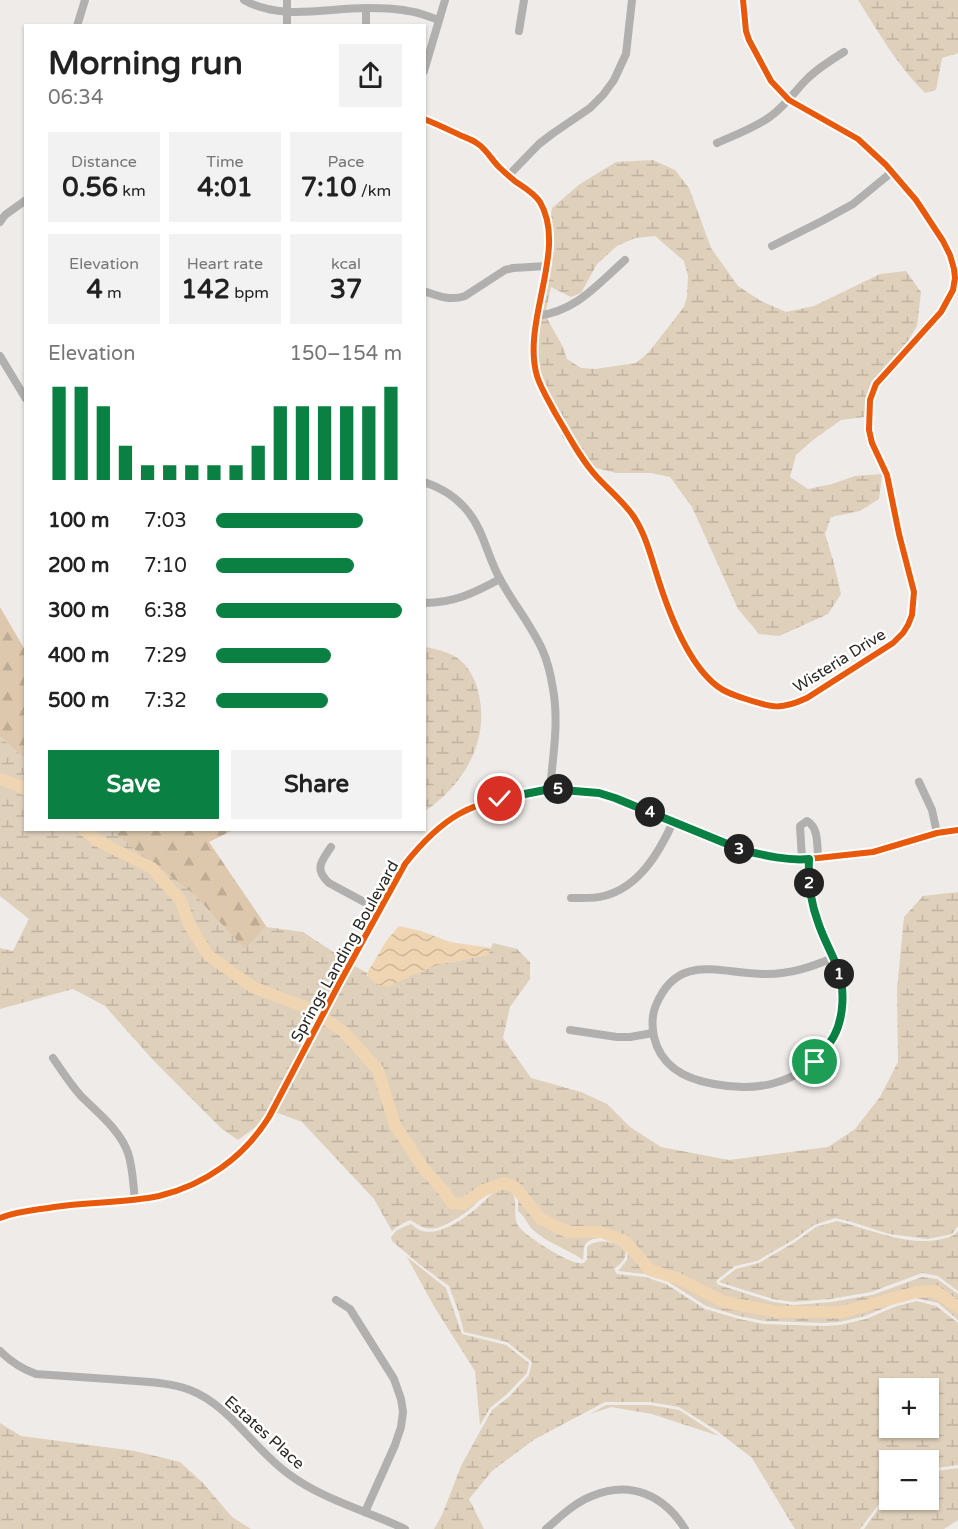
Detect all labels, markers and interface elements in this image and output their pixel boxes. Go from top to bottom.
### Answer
text: Morning run [48,44,243,83]
button: share [339,44,402,107]
text: 06:34 [48,86,103,110]
text: Distance [71,152,137,172]
text: Time [206,152,244,172]
text: Pace [328,152,364,172]
text: 0.56 [62,172,118,203]
text: 4:01 [197,172,253,203]
text: 7:10 [301,172,357,203]
text: km [118,181,146,201]
text: /km [357,181,391,201]
text: Elevation [69,254,139,274]
text: Heart rate [187,254,263,274]
text: kcal [331,254,361,274]
text: 4 [86,274,103,305]
text: 142 [181,274,230,305]
text: 37 [330,274,362,305]
text: m [103,283,122,303]
text: bpm [230,283,269,303]
text: Elevation [48,342,135,366]
text: 150–154 m [289,342,402,366]
text: 100 m [48,509,109,533]
text: 7:03 [144,509,187,533]
text: 200 m [48,554,109,578]
text: 7:10 [144,554,187,578]
text: 300 m [48,599,109,623]
text: 6:38 [144,599,187,623]
street label: Wisteria Drive [790,624,890,697]
text: 400 m [48,644,109,668]
text: 7:29 [144,644,187,668]
text: 500 m [48,689,109,713]
text: 7:32 [144,689,187,713]
button: Save [48,750,219,819]
button: Share [231,750,402,819]
pin [474,773,525,824]
pin: 5 [543,774,573,804]
text: 5 [553,779,563,799]
icon: check [483,782,516,815]
pin: 4 [635,797,665,827]
text: 4 [645,802,655,822]
pin: 3 [724,834,754,864]
text: 3 [734,839,744,859]
street label: Springs Landing Boulevard [287,857,403,1046]
pin: 2 [794,868,824,898]
text: 2 [804,873,814,893]
pin: 1 [824,959,854,989]
text: 1 [834,964,844,984]
pin [789,1036,840,1087]
icon: arrive [798,1045,831,1078]
map controls [879,1378,939,1510]
button: + [879,1378,939,1438]
street label: Estates Place [220,1392,308,1474]
button: − [879,1450,939,1510]

